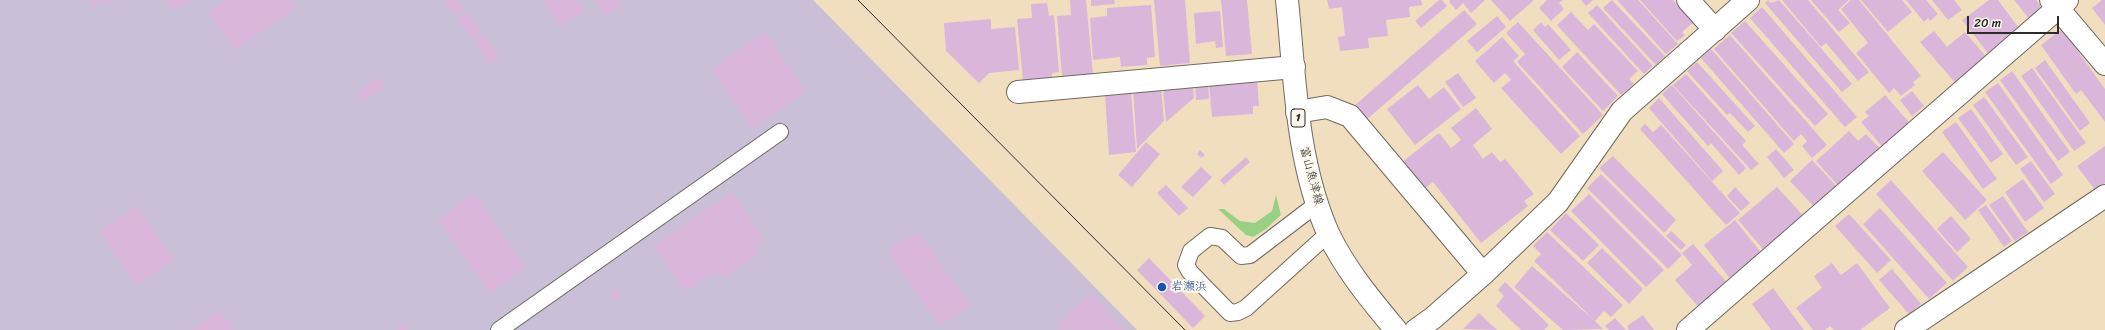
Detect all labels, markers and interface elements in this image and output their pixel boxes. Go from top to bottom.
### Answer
scale bar [1969,8,2061,34]
text: 20 m [1974,12,2001,34]
road number: 1 [1291,109,1305,127]
street label: 富山魚津線 [1296,145,1326,207]
place label: 岩瀬浜 [1171,280,1207,294]
marker: 岩瀬浜 [1156,281,1168,293]

